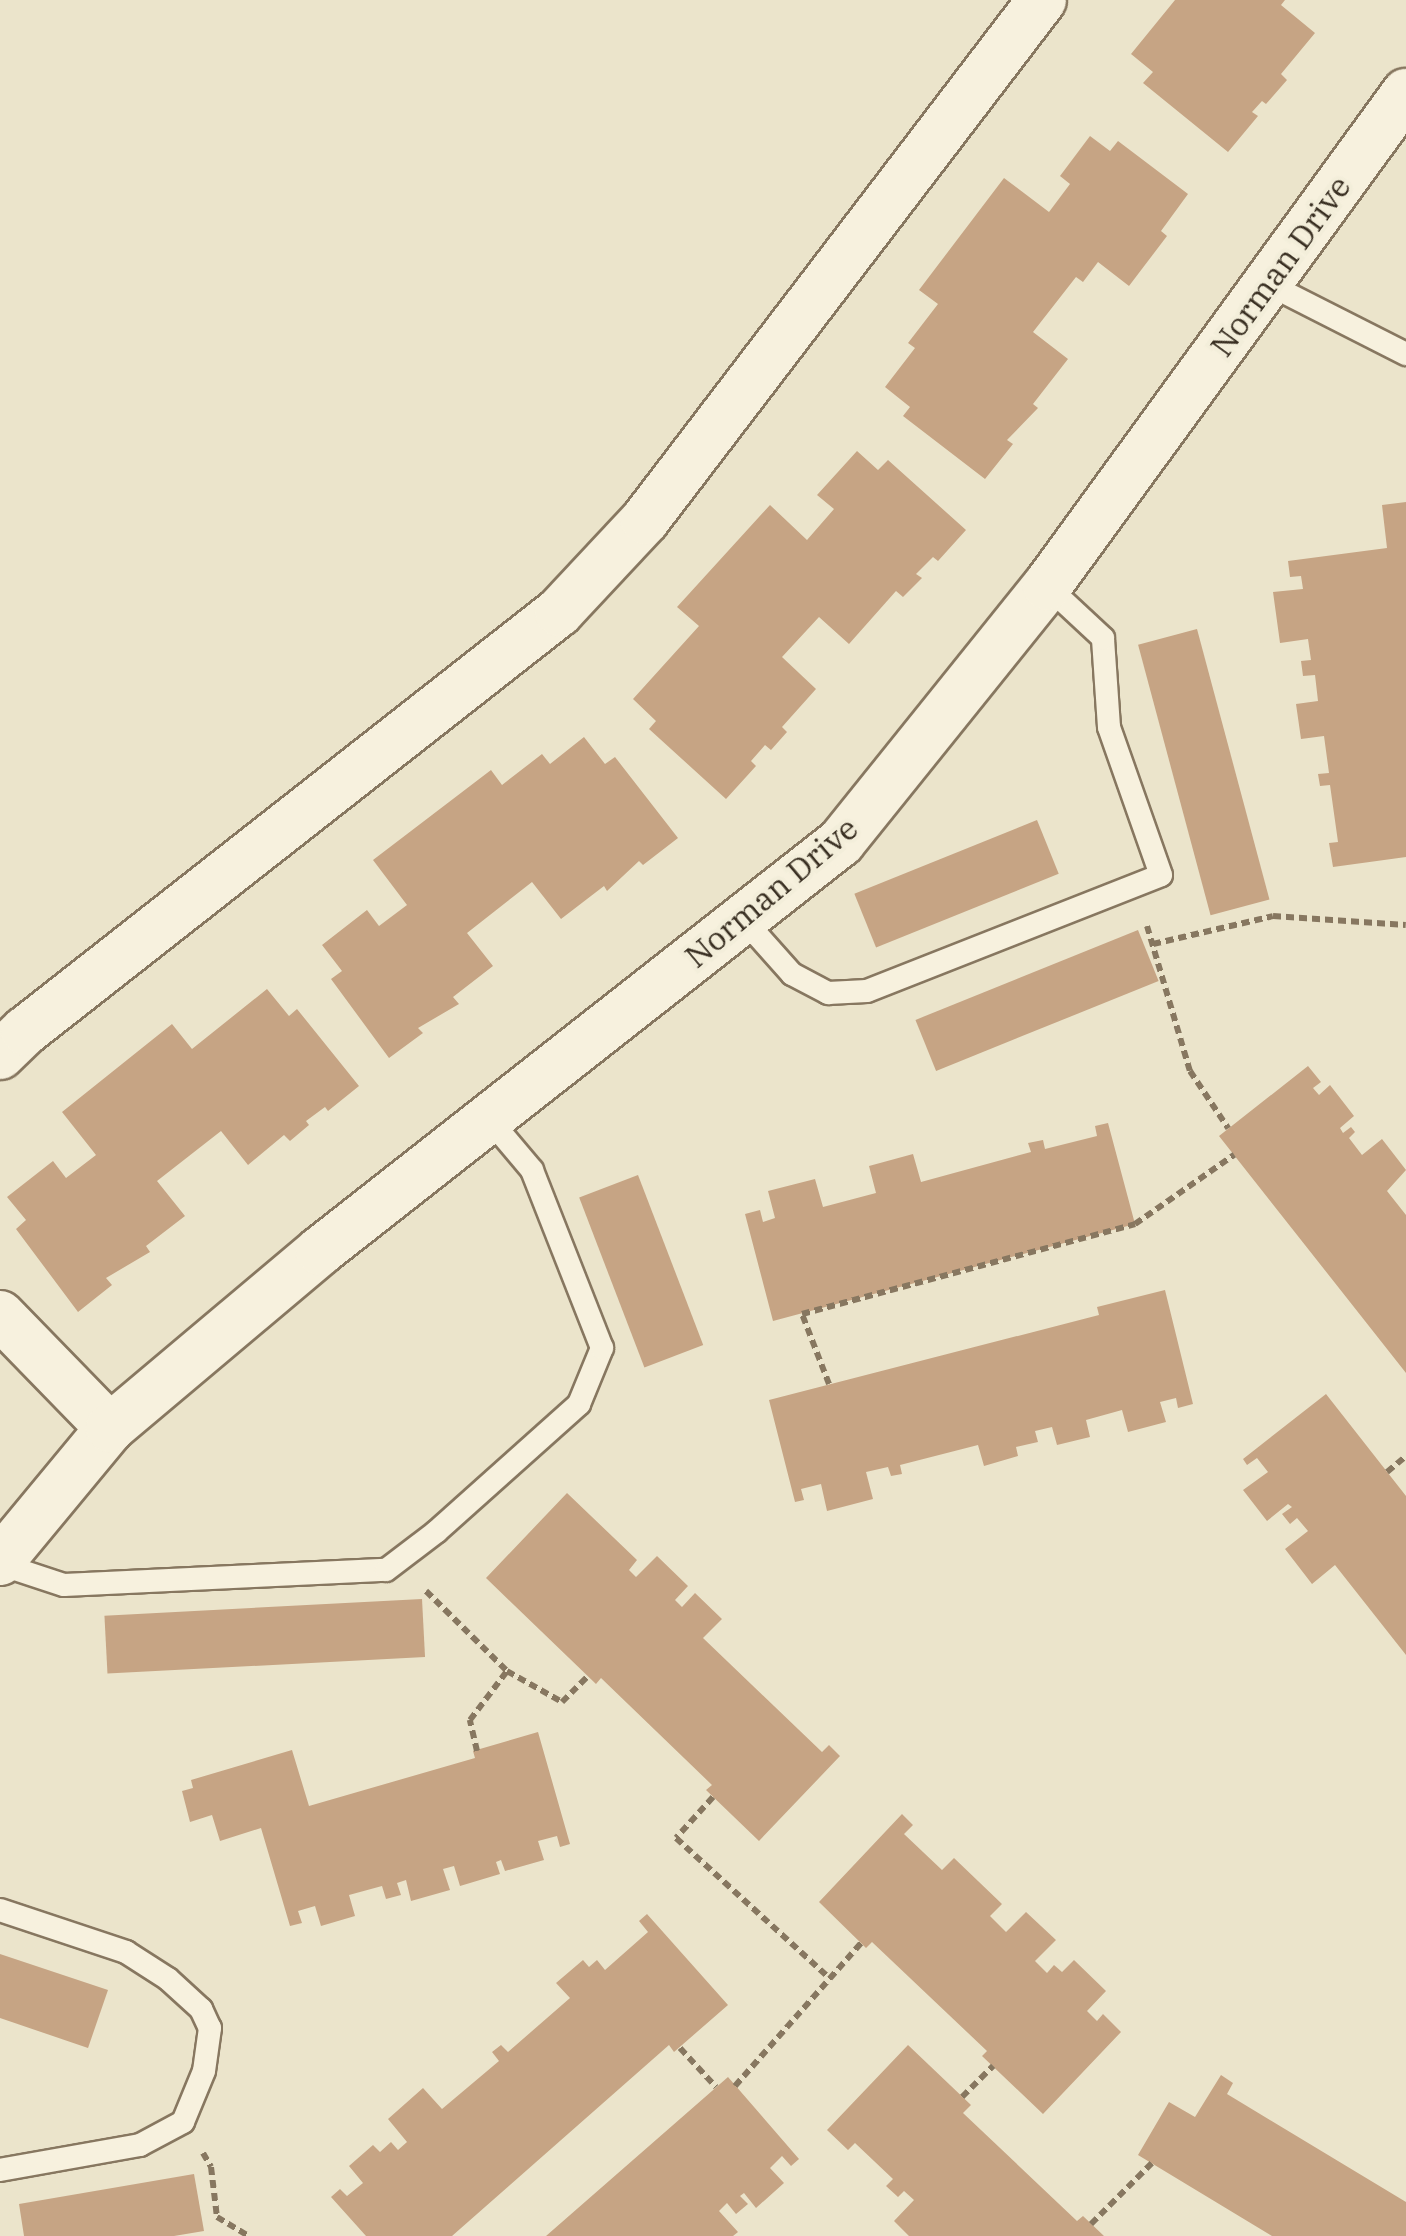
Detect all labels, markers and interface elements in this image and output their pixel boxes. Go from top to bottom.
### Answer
street label: Norman Drive [1202,168,1358,364]
street label: Norman Drive [677,809,865,975]

